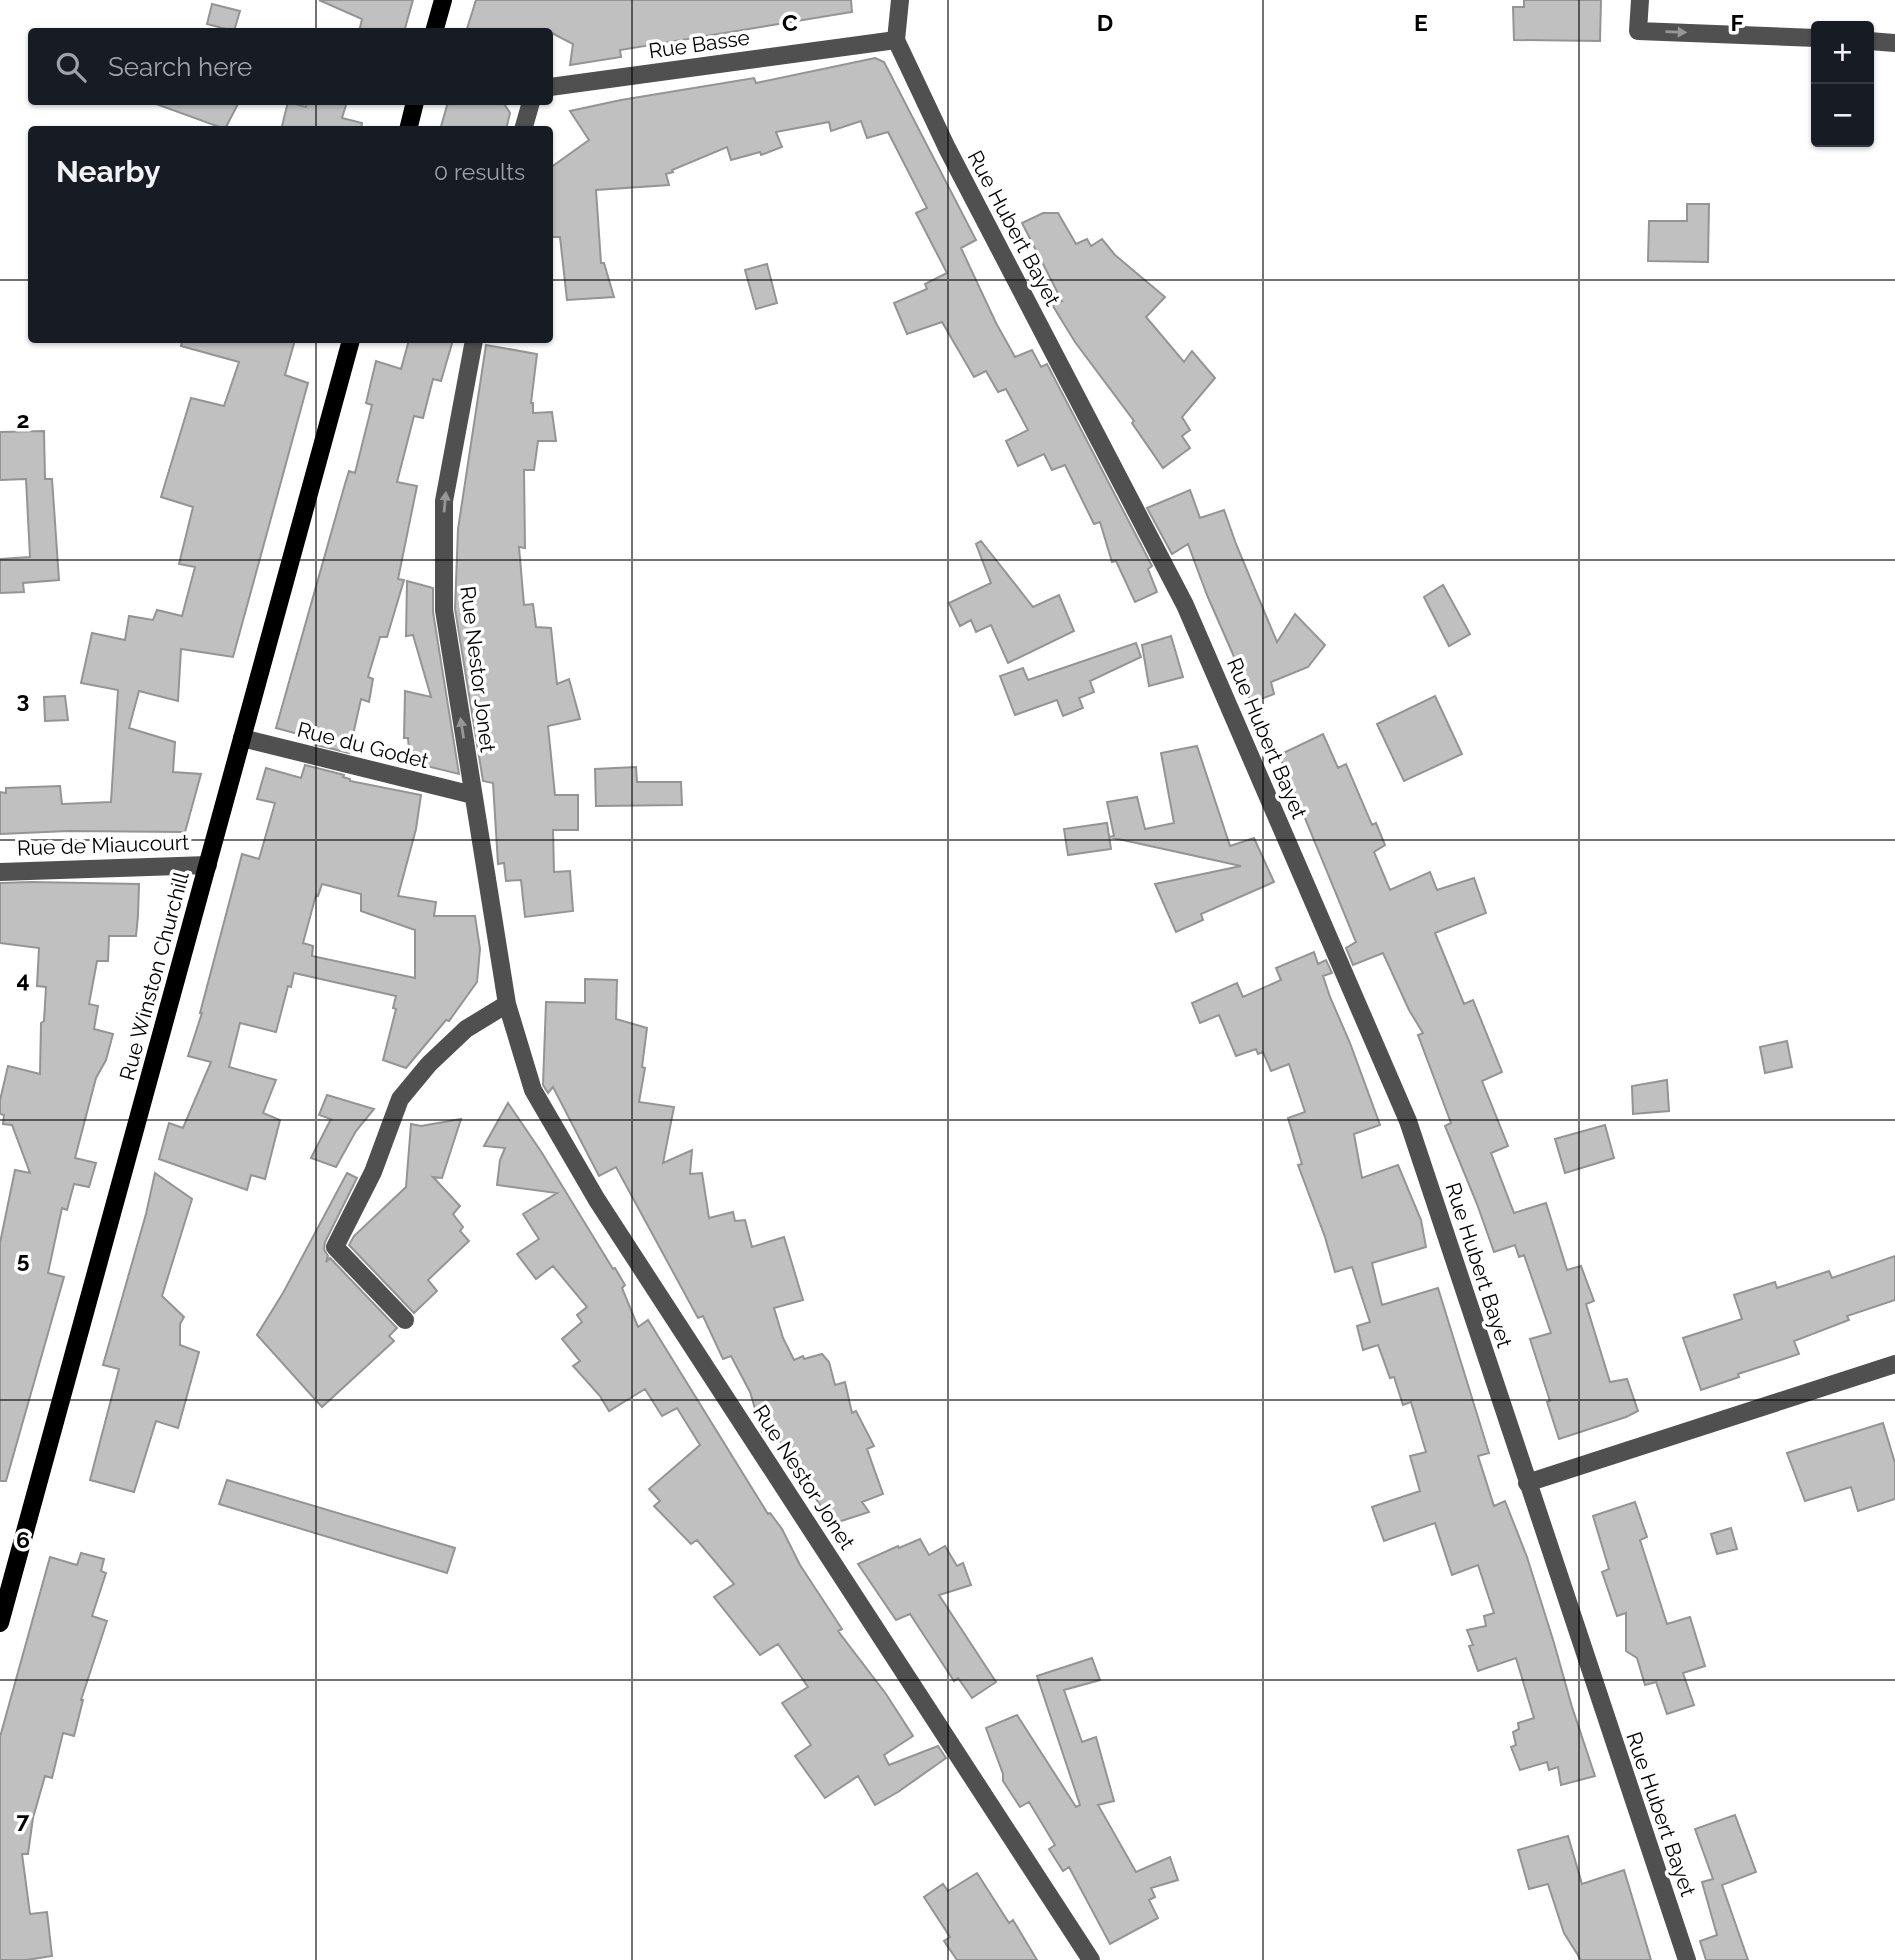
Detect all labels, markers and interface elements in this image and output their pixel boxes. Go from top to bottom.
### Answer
text: C [782,9,798,36]
text: D [1097,9,1113,36]
text: E [1414,9,1428,36]
text: F [1730,9,1744,36]
map controls [1811,21,1874,147]
button: + [1811,21,1874,84]
street label: Rue Basse [647,25,751,63]
one-way arrow [1665,27,1687,38]
search box [28,28,553,105]
icon: search [52,48,90,86]
text: Search here [108,52,252,82]
button: − [1811,84,1874,147]
street label: Rue Hubert Bayet [963,146,1065,310]
text: Nearby [56,154,160,189]
text: 0 results [434,158,525,185]
text: 2 [17,406,29,433]
one-way arrow [440,491,451,513]
street label: Rue Nestor Jonet [455,585,501,753]
street label: Rue Hubert Bayet [1222,654,1312,822]
text: 3 [17,686,29,713]
street label: Rue du Godet [295,717,431,773]
one-way arrow [456,717,467,739]
street label: Rue de Miaucourt [17,830,189,860]
street label: Rue Winston Churchill [114,869,194,1083]
text: 4 [16,966,30,993]
street label: Rue Hubert Bayet [1441,1179,1517,1351]
text: 5 [17,1246,30,1273]
street label: Rue Nestor Jonet [748,1400,860,1554]
text: 6 [16,1526,30,1553]
street label: Rue Hubert Bayet [1621,1729,1701,1899]
text: 7 [17,1806,30,1833]

